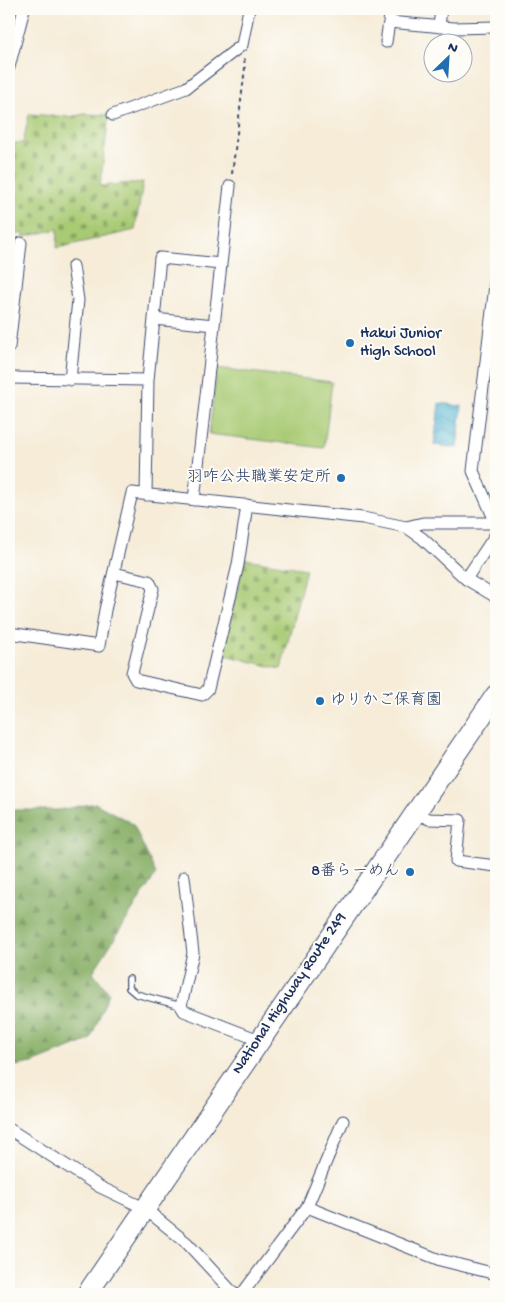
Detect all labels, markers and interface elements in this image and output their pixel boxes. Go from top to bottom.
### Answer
north arrow [422,32,472,82]
text: N [445,39,460,58]
place label: Hakui Junior High School [360,325,442,362]
marker: Hakui Junior High School [344,337,356,349]
place label: 羽咋公共職業安定所 [187,467,331,488]
marker: 羽咋公共職業安定所 [335,472,347,484]
place label: ゆりかご保育園 [330,691,442,711]
marker: ゆりかご保育園 [314,695,326,707]
place label: 8番らーめん [311,862,400,882]
marker: 8番らーめん [404,866,416,878]
street label: National Highway Route 249 [229,910,351,1078]

